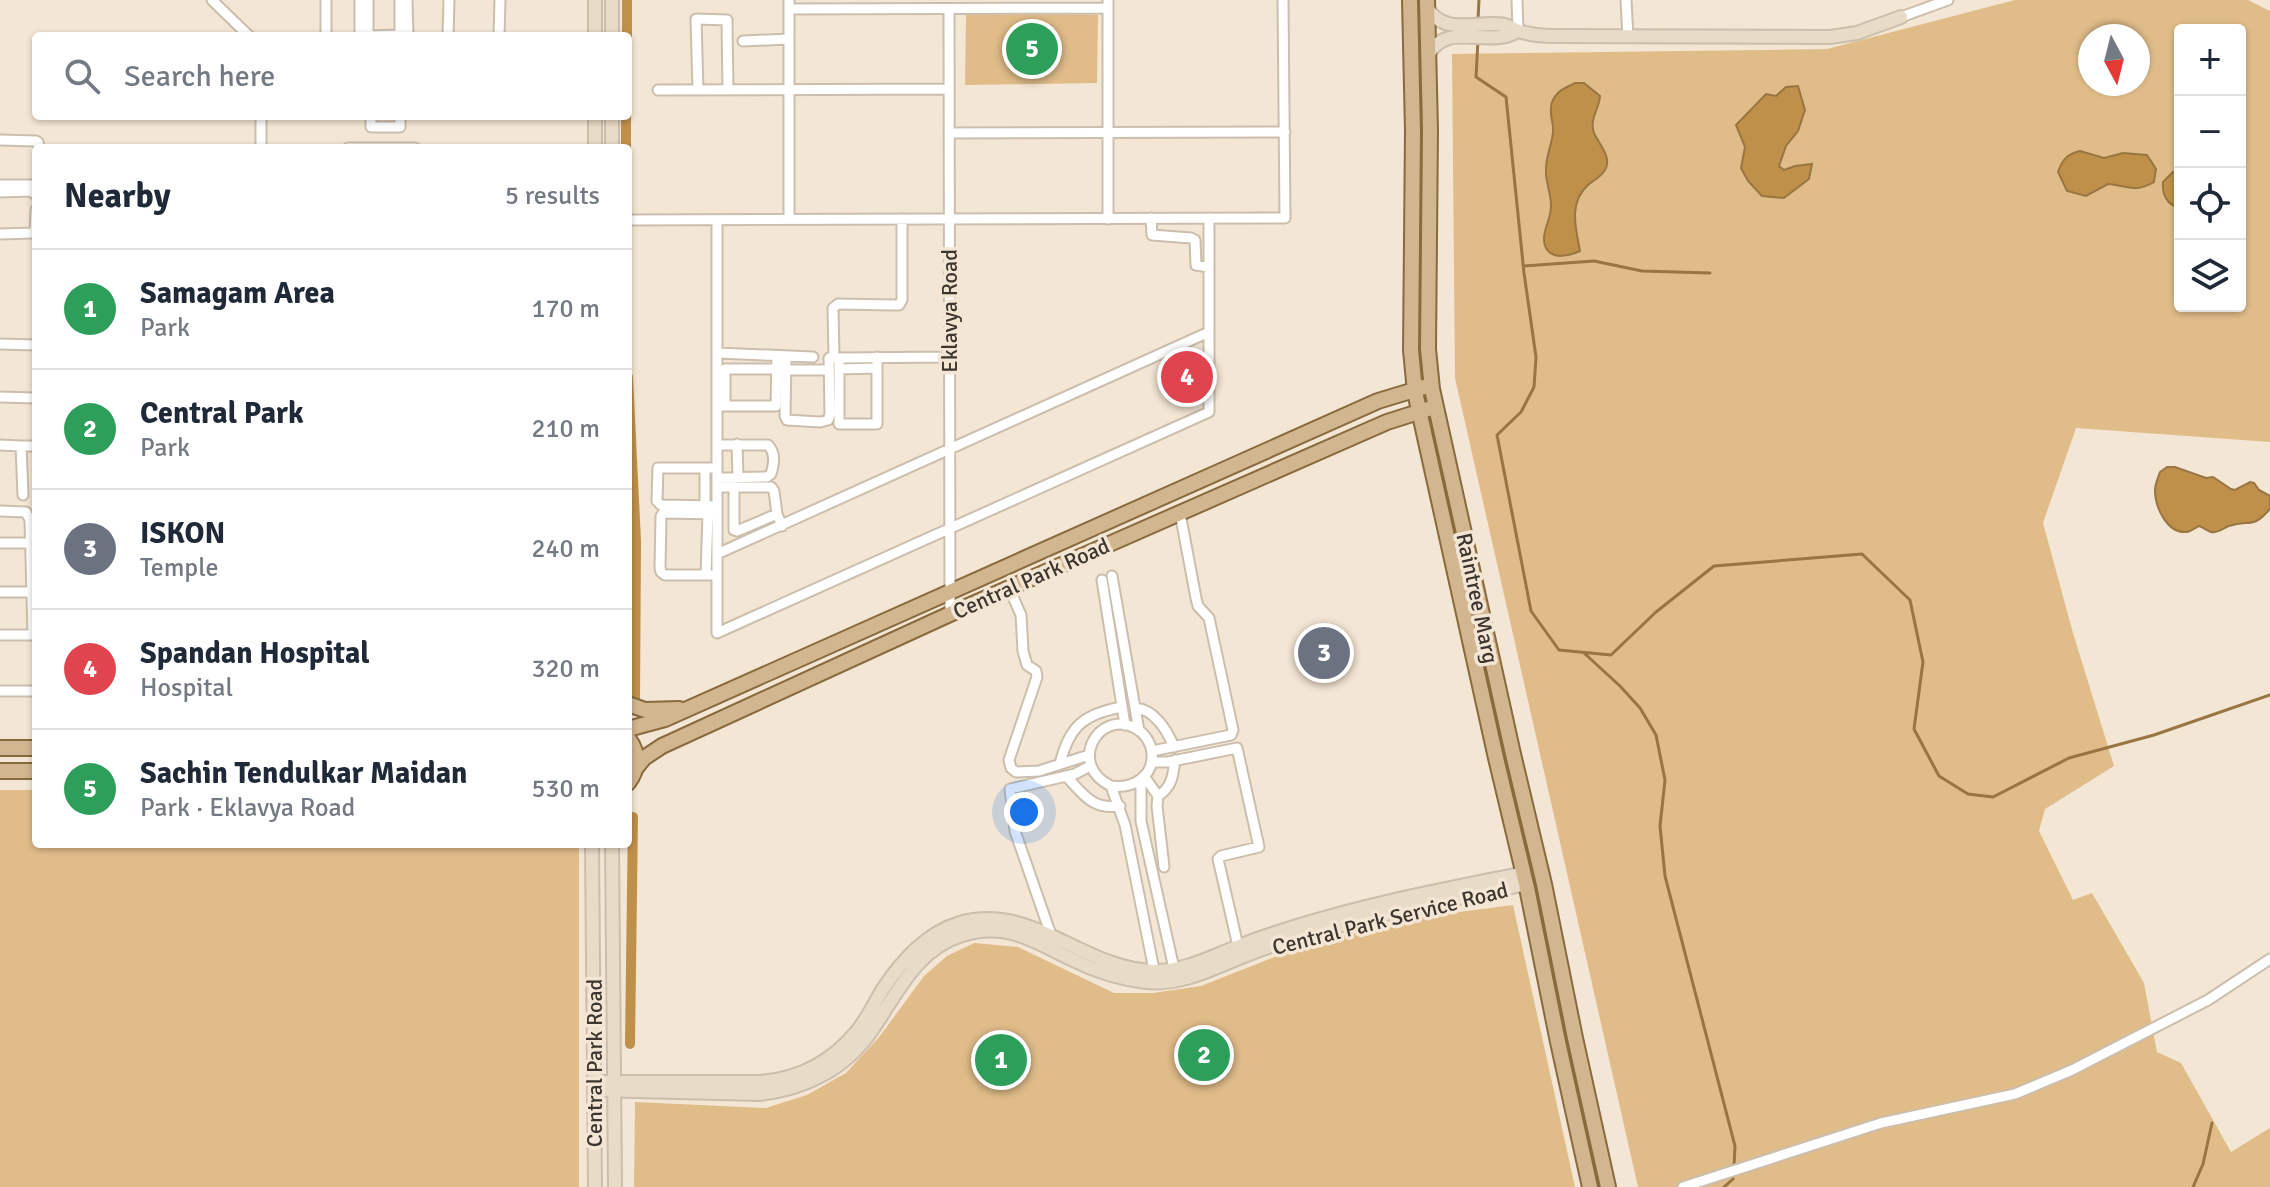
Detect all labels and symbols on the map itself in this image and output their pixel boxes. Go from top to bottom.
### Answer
pin: 5 [1006,19,1058,79]
north arrow [2078,24,2150,96]
street label: Eklavya Road [936,249,963,373]
pin: 4 [1161,347,1213,407]
street label: Raintree Marg [1450,530,1505,666]
street label: Central Park Road [949,532,1114,625]
pin: 3 [1298,623,1350,683]
your location [1004,792,1044,832]
street label: Central Park Service Road [1269,876,1511,961]
street label: Central Park Road [581,979,608,1147]
pin: 2 [1178,1025,1230,1085]
pin: 1 [975,1030,1027,1090]

